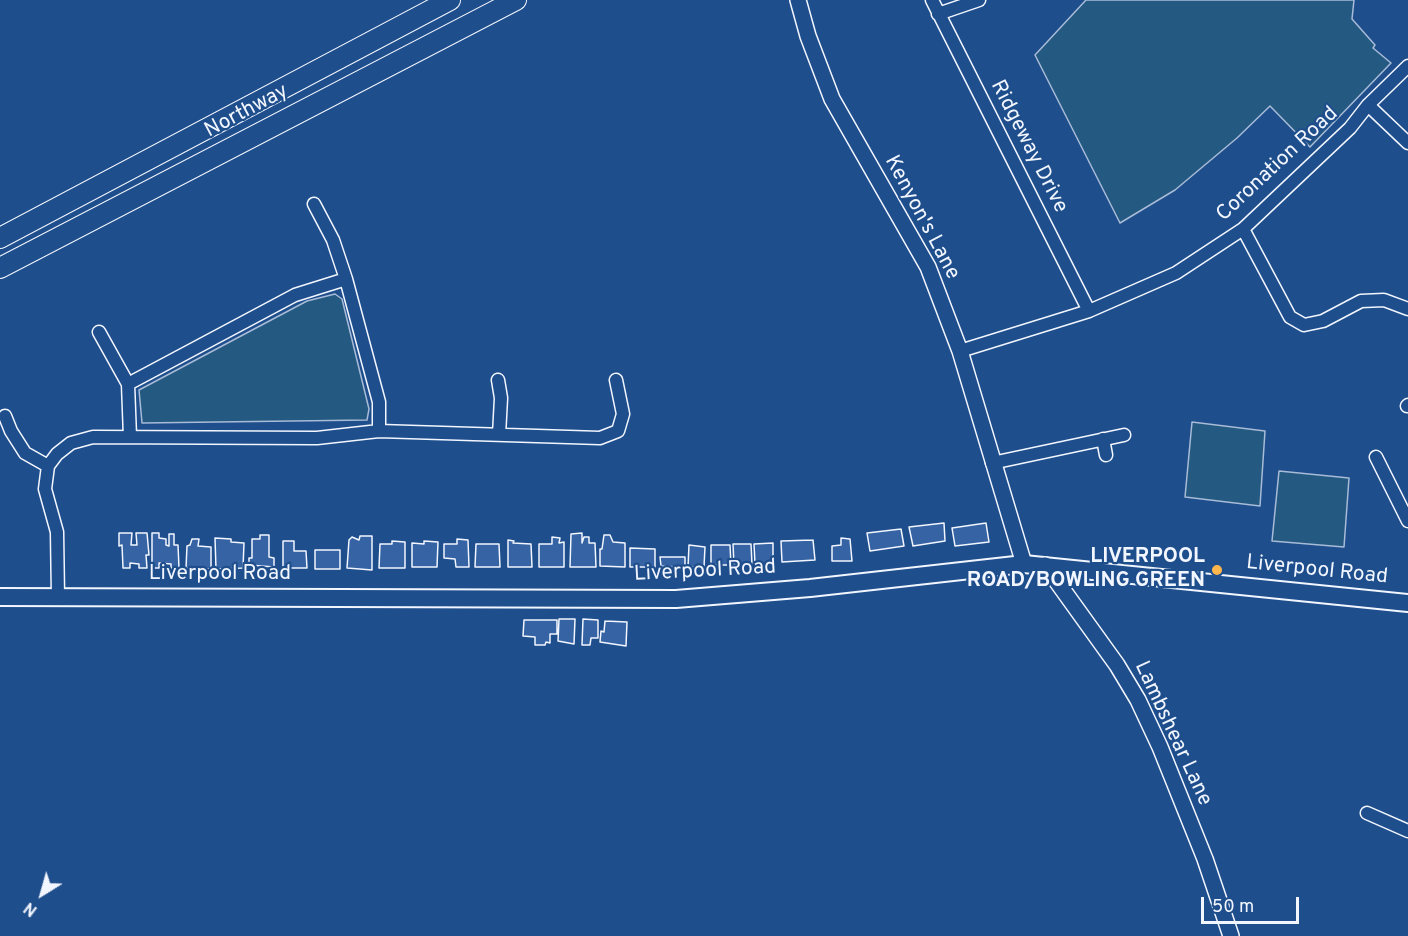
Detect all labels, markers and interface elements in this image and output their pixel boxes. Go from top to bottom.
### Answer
street label: Ridgeway Drive [984,76,1072,218]
street label: Northway [201,80,293,144]
street label: Coronation Road [1212,102,1344,228]
street label: Kenyon's Lane [878,152,964,284]
place label: LIVERPOOL ROAD/BOWLING GREEN [967,545,1205,595]
street label: Liverpool Road [1245,551,1389,591]
street label: Liverpool Road [633,556,777,588]
street label: Liverpool Road [149,562,291,588]
marker: LIVERPOOL ROAD/BOWLING GREEN [1210,563,1224,577]
street label: Lambshear Lane [1128,658,1216,810]
north arrow [12,864,72,924]
scale bar [1204,885,1302,923]
text: 50 m [1212,896,1254,919]
text: N [21,897,42,920]

